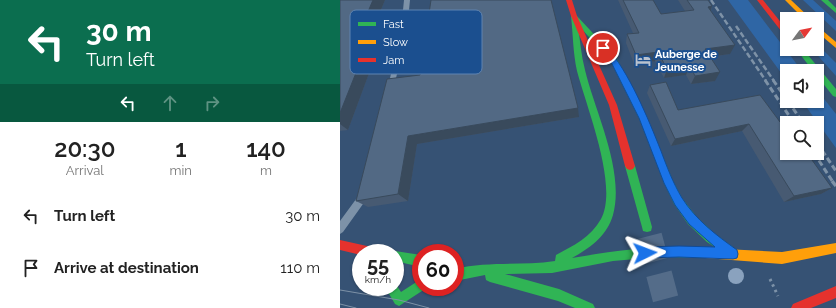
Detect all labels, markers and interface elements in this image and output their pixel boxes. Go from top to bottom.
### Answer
legend [350,10,482,74]
north arrow [780,12,824,56]
map controls [780,12,824,160]
text: 30 m [86,15,152,48]
icon: left [20,16,72,68]
text: Fast [383,18,404,31]
pin [586,31,620,65]
text: Slow [383,36,408,49]
icon: arrive [592,37,614,59]
place label: Auberge de Jeunesse [655,48,717,74]
text: Turn left [86,49,155,70]
hotel icon: Auberge de Jeunesse [634,51,652,69]
text: Jam [383,54,404,67]
button: sound [780,64,824,108]
icon: left [117,92,139,114]
icon: ahead [159,92,181,114]
icon: right [201,92,223,114]
button: search [780,116,824,160]
text: 20:30 [54,134,115,163]
text: 1 [175,134,186,163]
text: 140 [246,134,286,163]
text: Arrival [66,163,104,178]
text: min [170,163,192,178]
text: m [260,163,272,178]
icon: left [20,205,42,227]
text: Turn left [54,207,115,225]
text: 30 m [285,207,320,225]
position arrow [624,232,666,274]
speed limit sign: 60 [412,244,464,296]
text: 55 [367,253,389,277]
icon: arrive [20,257,42,279]
text: Arrive at destination [54,259,199,277]
text: 110 m [280,259,320,277]
text: km/h [365,274,391,285]

